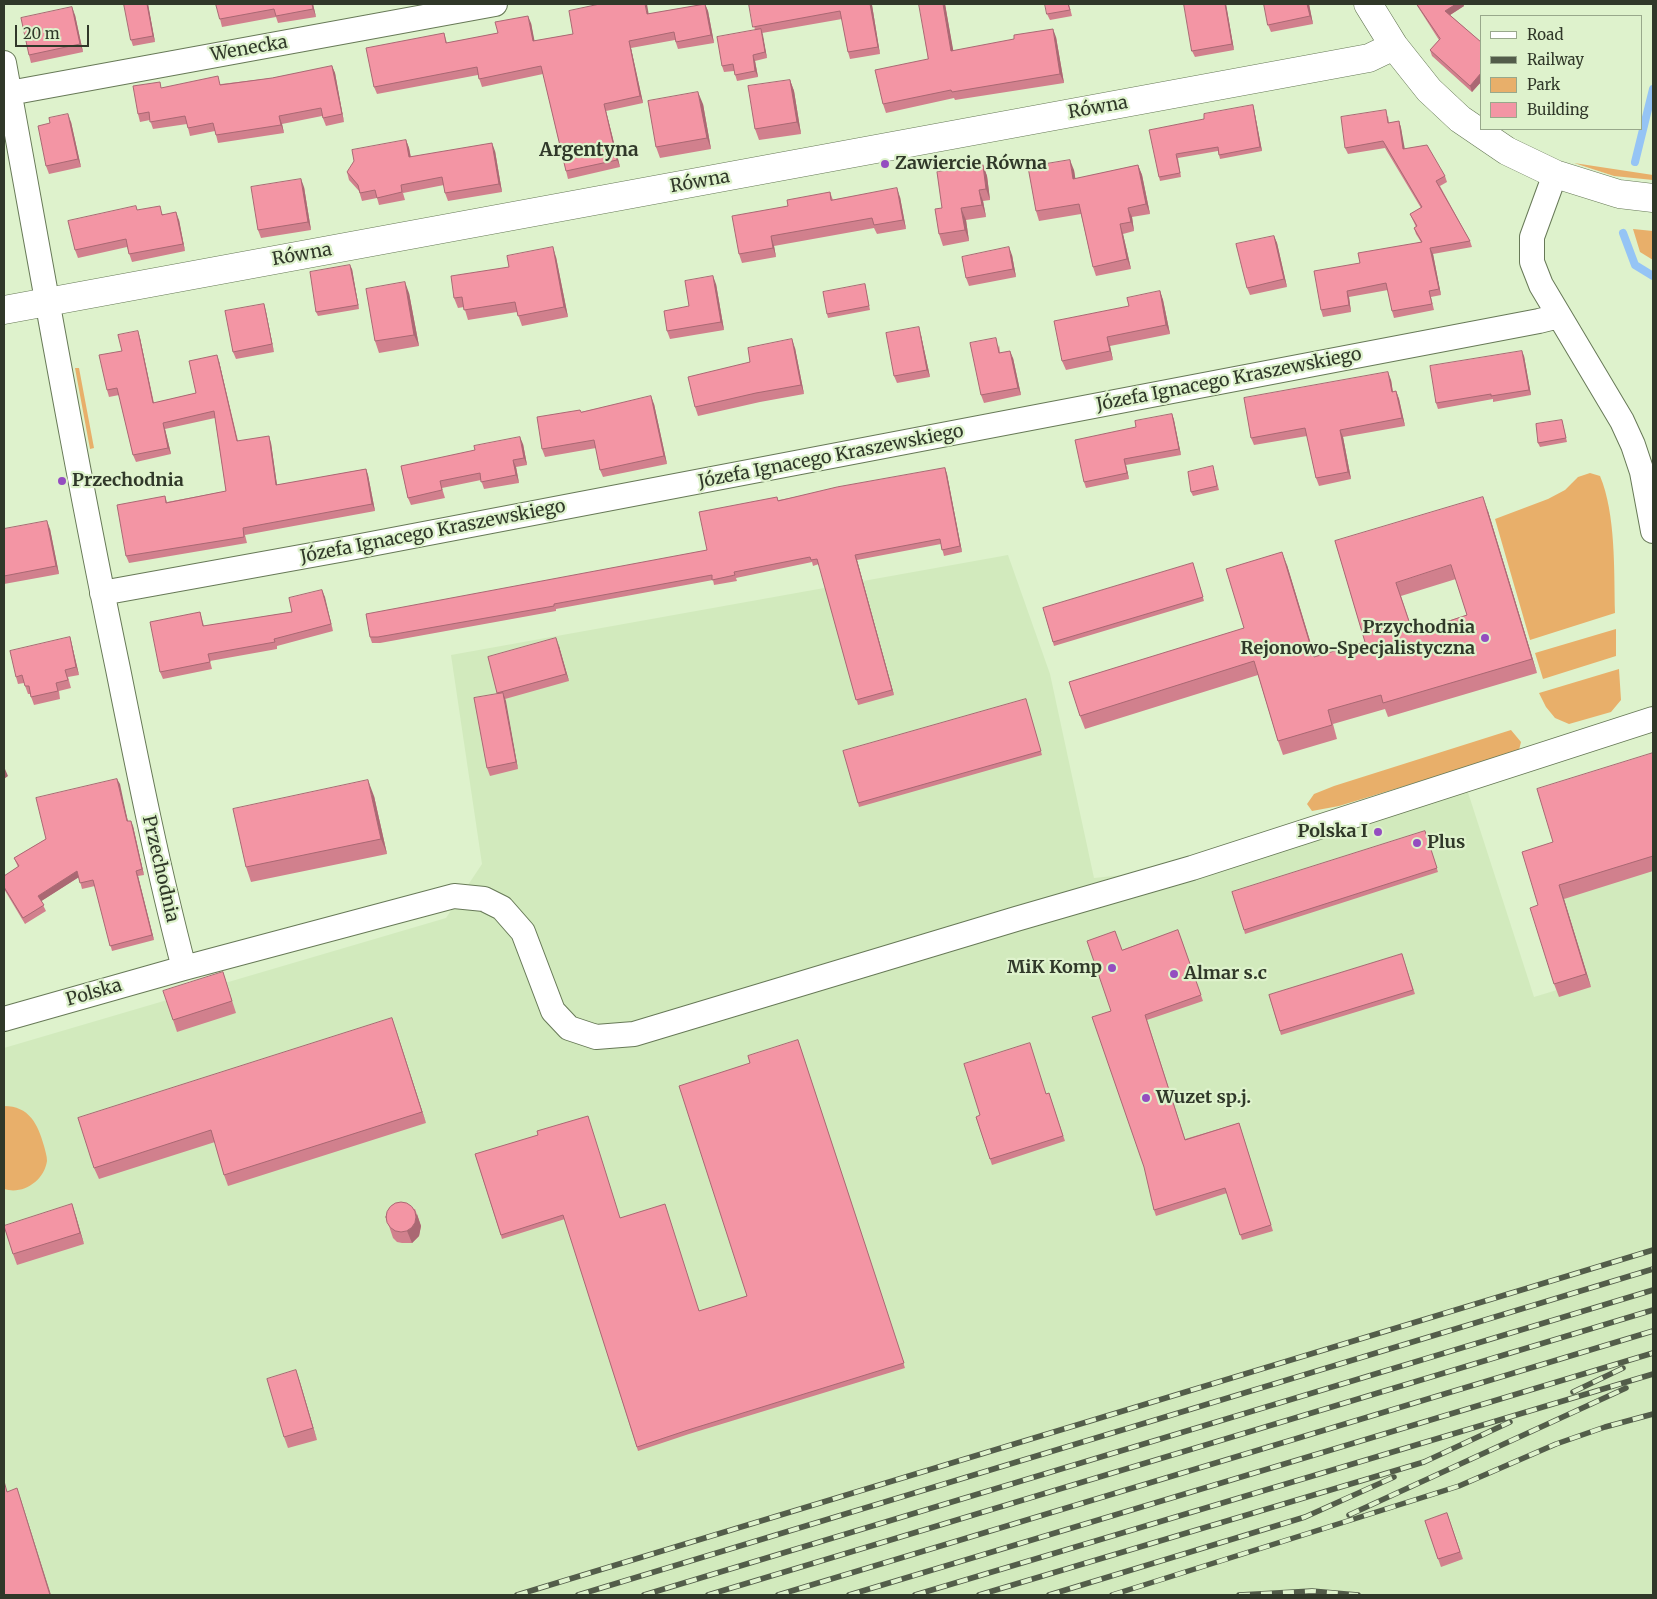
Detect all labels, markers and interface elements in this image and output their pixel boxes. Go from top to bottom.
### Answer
scale bar [18,15,91,47]
legend [1480,15,1642,130]
text: 20 m [23,24,60,43]
text: Road [1527,25,1563,44]
street label: Wenecka [209,32,289,66]
text: Railway [1527,50,1584,69]
text: Park [1527,75,1560,94]
street label: Równa [1067,92,1129,124]
text: Building [1527,100,1589,119]
district label: Argentyna [539,140,639,162]
place label: Zawiercie Równa [895,153,1047,175]
marker: Zawiercie Równa [879,158,891,170]
street label: Równa [669,166,731,198]
street label: Równa [271,239,333,271]
street label: Józefa Ignacego Kraszewskiego [1095,344,1363,416]
street label: Józefa Ignacego Kraszewskiego [697,421,965,493]
place label: Przechodnia [72,470,184,492]
marker: Przechodnia [56,475,68,487]
street label: Józefa Ignacego Kraszewskiego [299,496,567,568]
place label: Przychodnia Rejonowo-Specjalistyczna [1241,617,1475,660]
marker: Przychodnia Rejonowo-Specjalistyczna [1479,632,1491,644]
street label: Przechodnia [137,813,183,925]
place label: Polska I [1298,821,1368,843]
marker: Polska I [1372,826,1384,838]
place label: Plus [1427,832,1465,854]
marker: Plus [1411,837,1423,849]
place label: MiK Komp [1007,957,1102,979]
marker: MiK Komp [1106,962,1118,974]
place label: Almar s.c [1184,963,1267,985]
marker: Almar s.c [1168,968,1180,980]
street label: Polska [64,975,124,1011]
place label: Wuzet sp.j. [1156,1087,1251,1109]
marker: Wuzet sp.j. [1140,1092,1152,1104]

